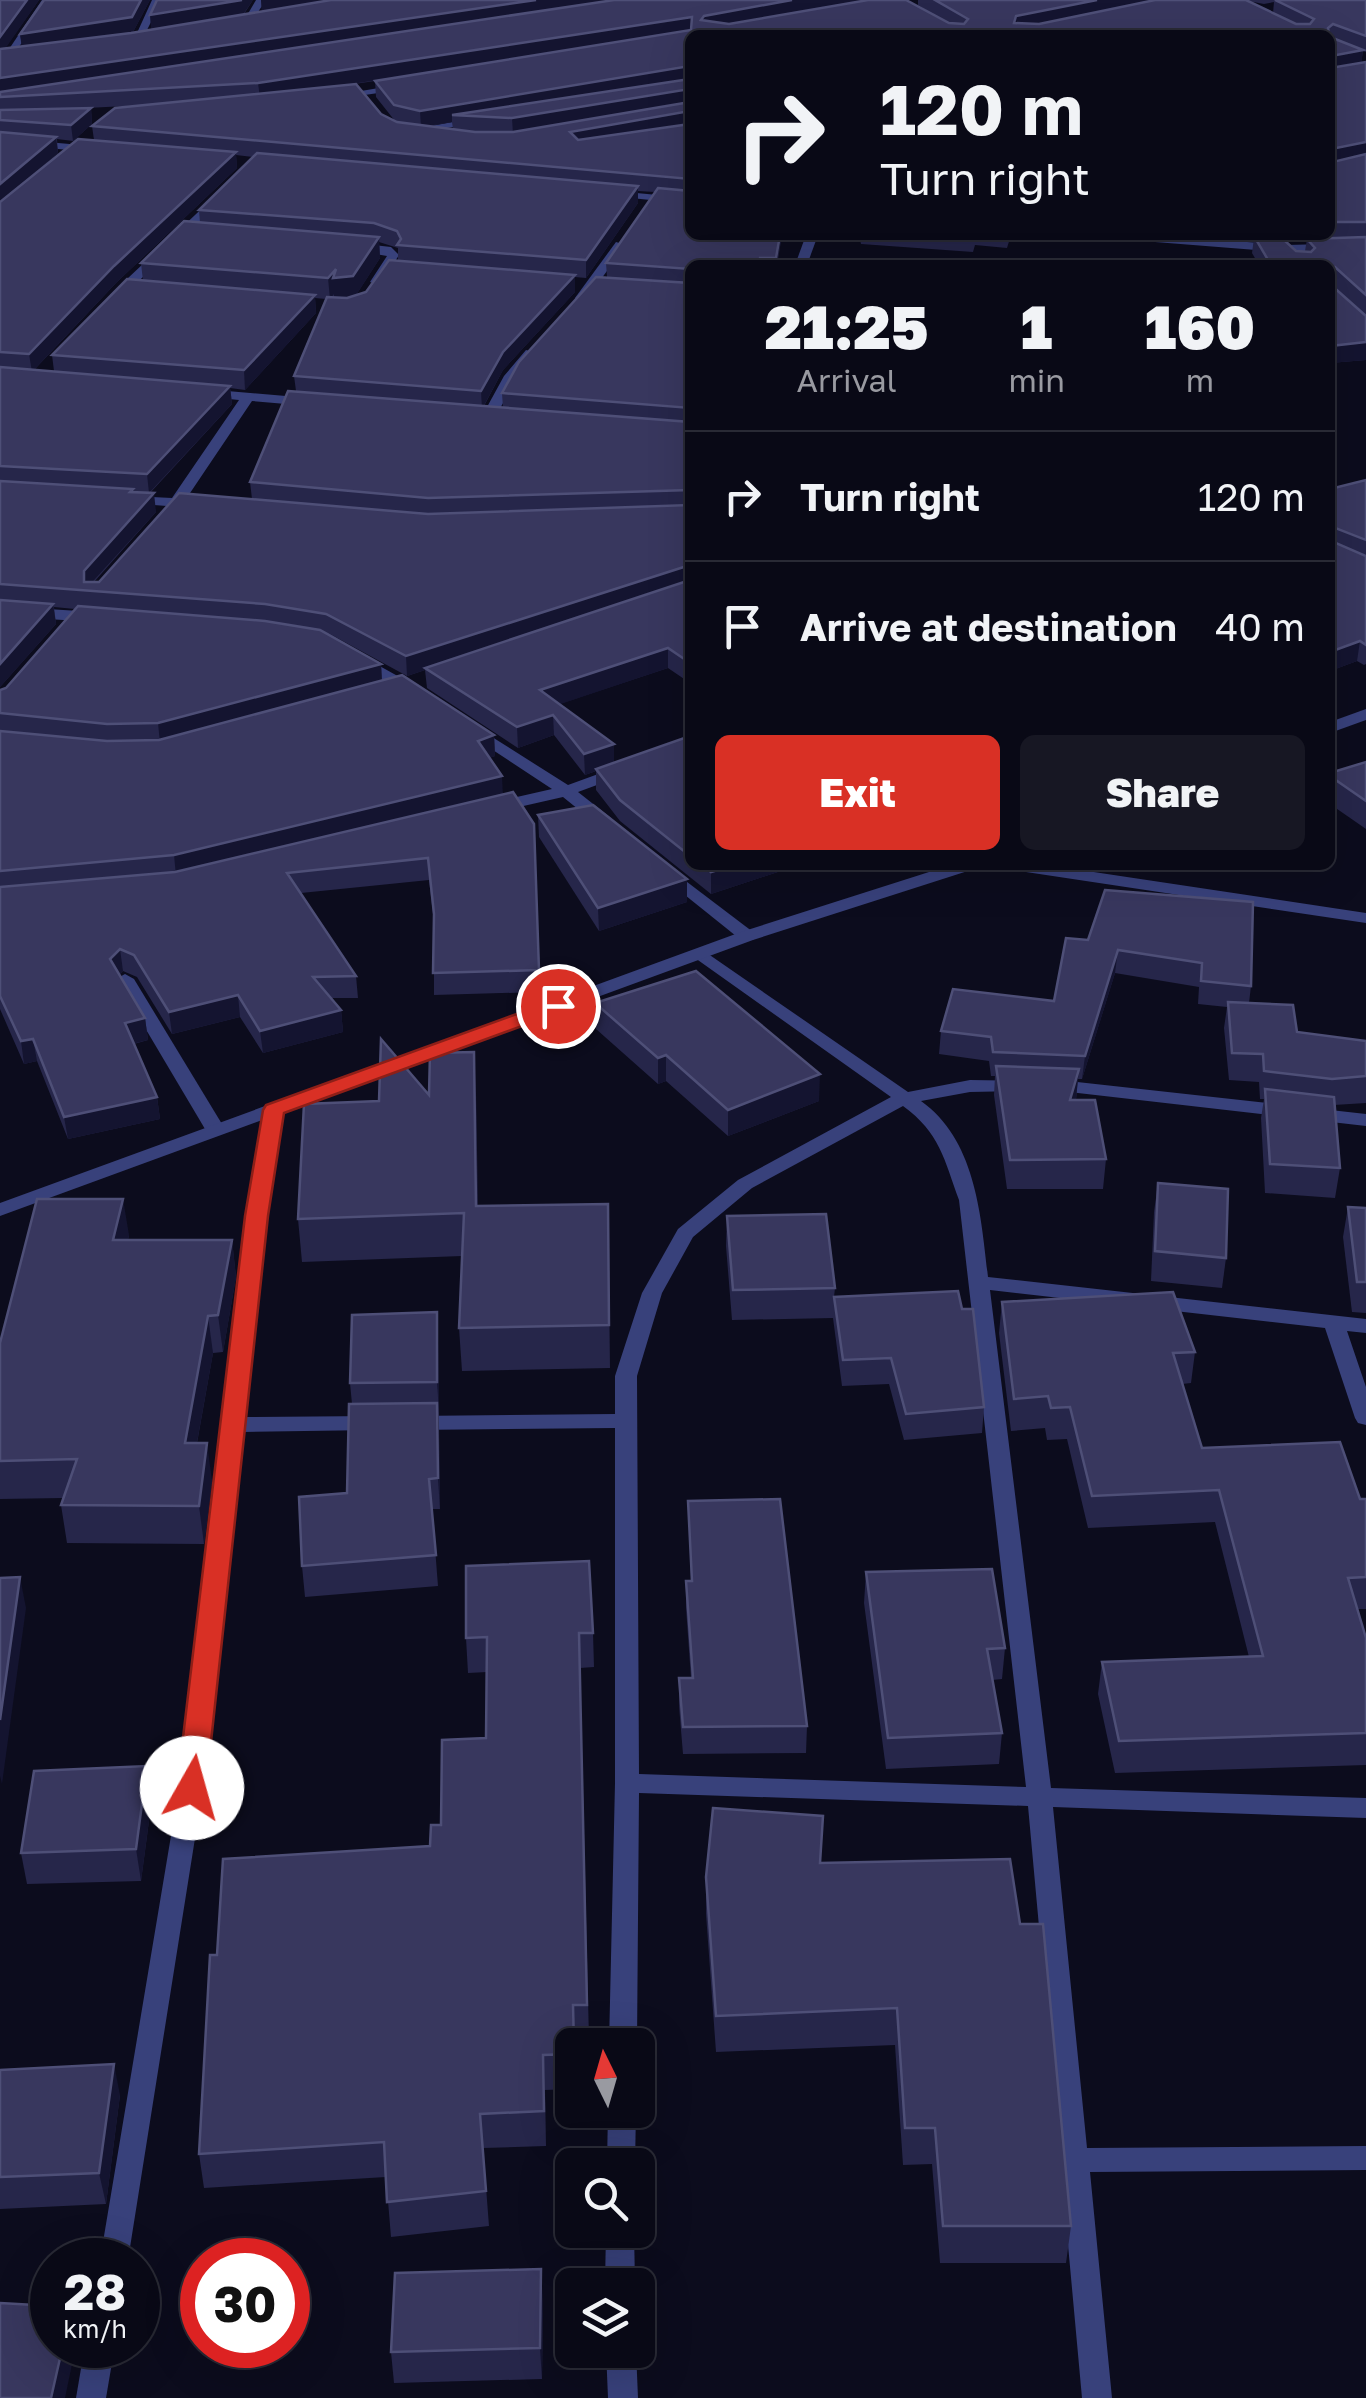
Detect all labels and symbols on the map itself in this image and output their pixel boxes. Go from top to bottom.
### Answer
pin [516,964,601,1049]
position arrow [140,1736,244,1840]
north arrow [555,2028,655,2128]
speed limit sign: 30 [180,2238,310,2368]

